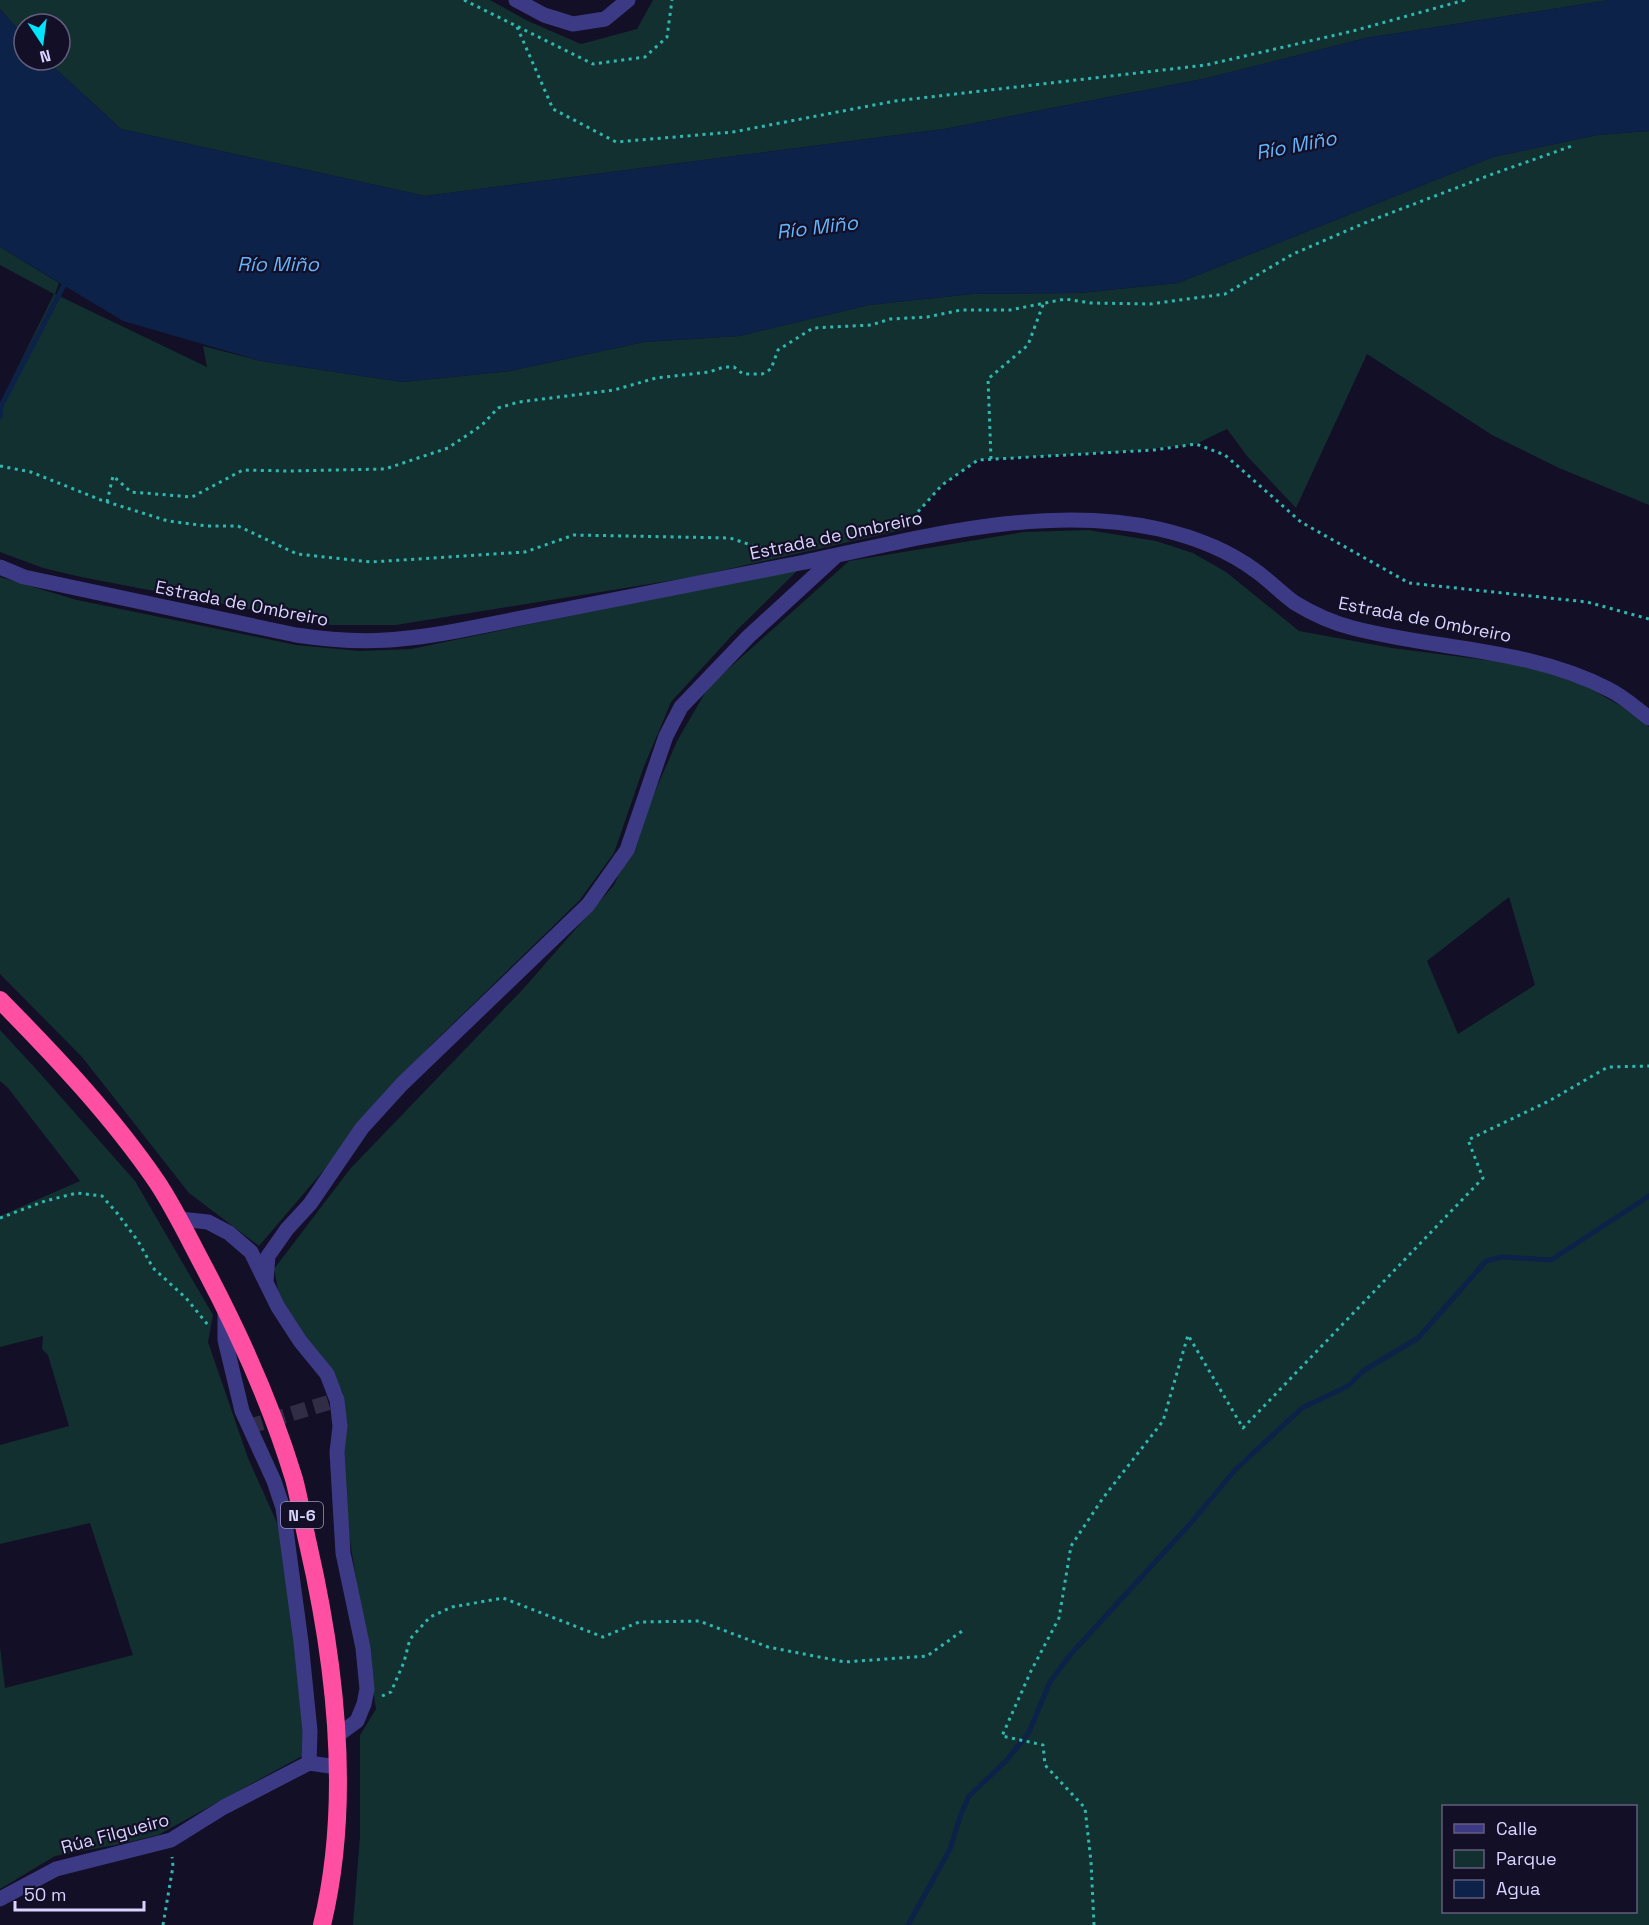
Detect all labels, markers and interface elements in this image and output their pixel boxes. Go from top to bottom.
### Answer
north arrow [12,12,72,72]
text: N [38,45,53,68]
water label: Río Miño [1253,124,1339,166]
water label: Río Miño [775,209,860,245]
water label: Río Miño [237,251,320,277]
street label: Estrada de Ombreiro [748,505,924,565]
street label: Estrada de Ombreiro [153,575,331,631]
street label: Estrada de Ombreiro [1336,591,1514,647]
road number: N-6 [281,1502,323,1528]
legend [1442,1805,1637,1913]
street label: Rúa Filgueiro [58,1808,172,1858]
text: Calle [1496,1817,1537,1840]
text: Parque [1496,1847,1557,1870]
scale bar [15,1874,144,1912]
text: Agua [1496,1877,1540,1900]
text: 50 m [24,1883,66,1906]

